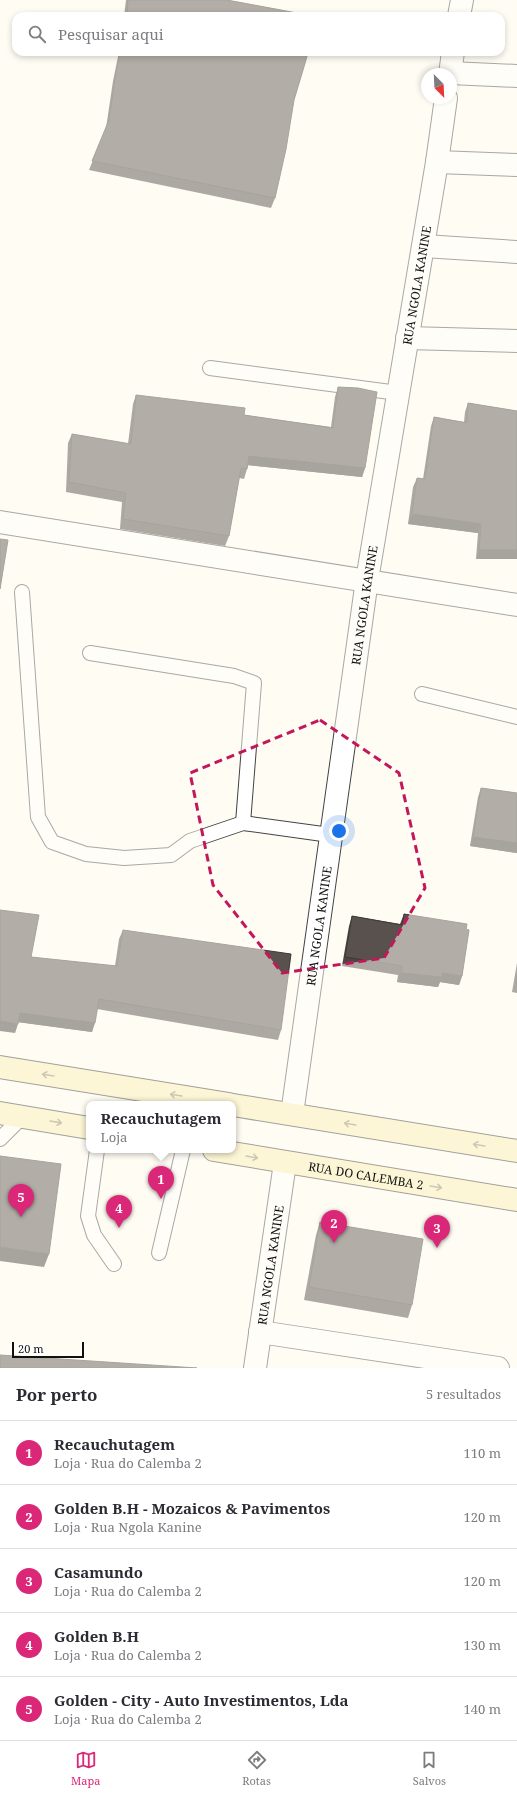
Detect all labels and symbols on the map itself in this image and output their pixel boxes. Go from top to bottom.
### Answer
north arrow [421,68,457,104]
street label: RUA NGOLA KANINE [398,225,435,346]
street label: RUA NGOLA KANINE [347,544,381,666]
your location [329,821,349,841]
street label: RUA NGOLA KANINE [302,865,335,987]
one-way arrow [42,1071,55,1079]
one-way arrow [170,1091,183,1099]
one-way arrow [49,1118,62,1126]
one-way arrow [344,1120,357,1128]
one-way arrow [472,1141,485,1149]
one-way arrow [245,1153,258,1161]
street label: RUA DO CALEMBA 2 [307,1157,425,1193]
pin: 1 [148,1166,174,1199]
one-way arrow [429,1183,442,1191]
pin: 5 [8,1184,34,1217]
pin: 4 [106,1195,132,1228]
street label: RUA NGOLA KANINE [253,1204,287,1326]
pin: 2 [321,1210,347,1243]
pin: 3 [424,1215,450,1248]
scale bar [12,1340,84,1359]

